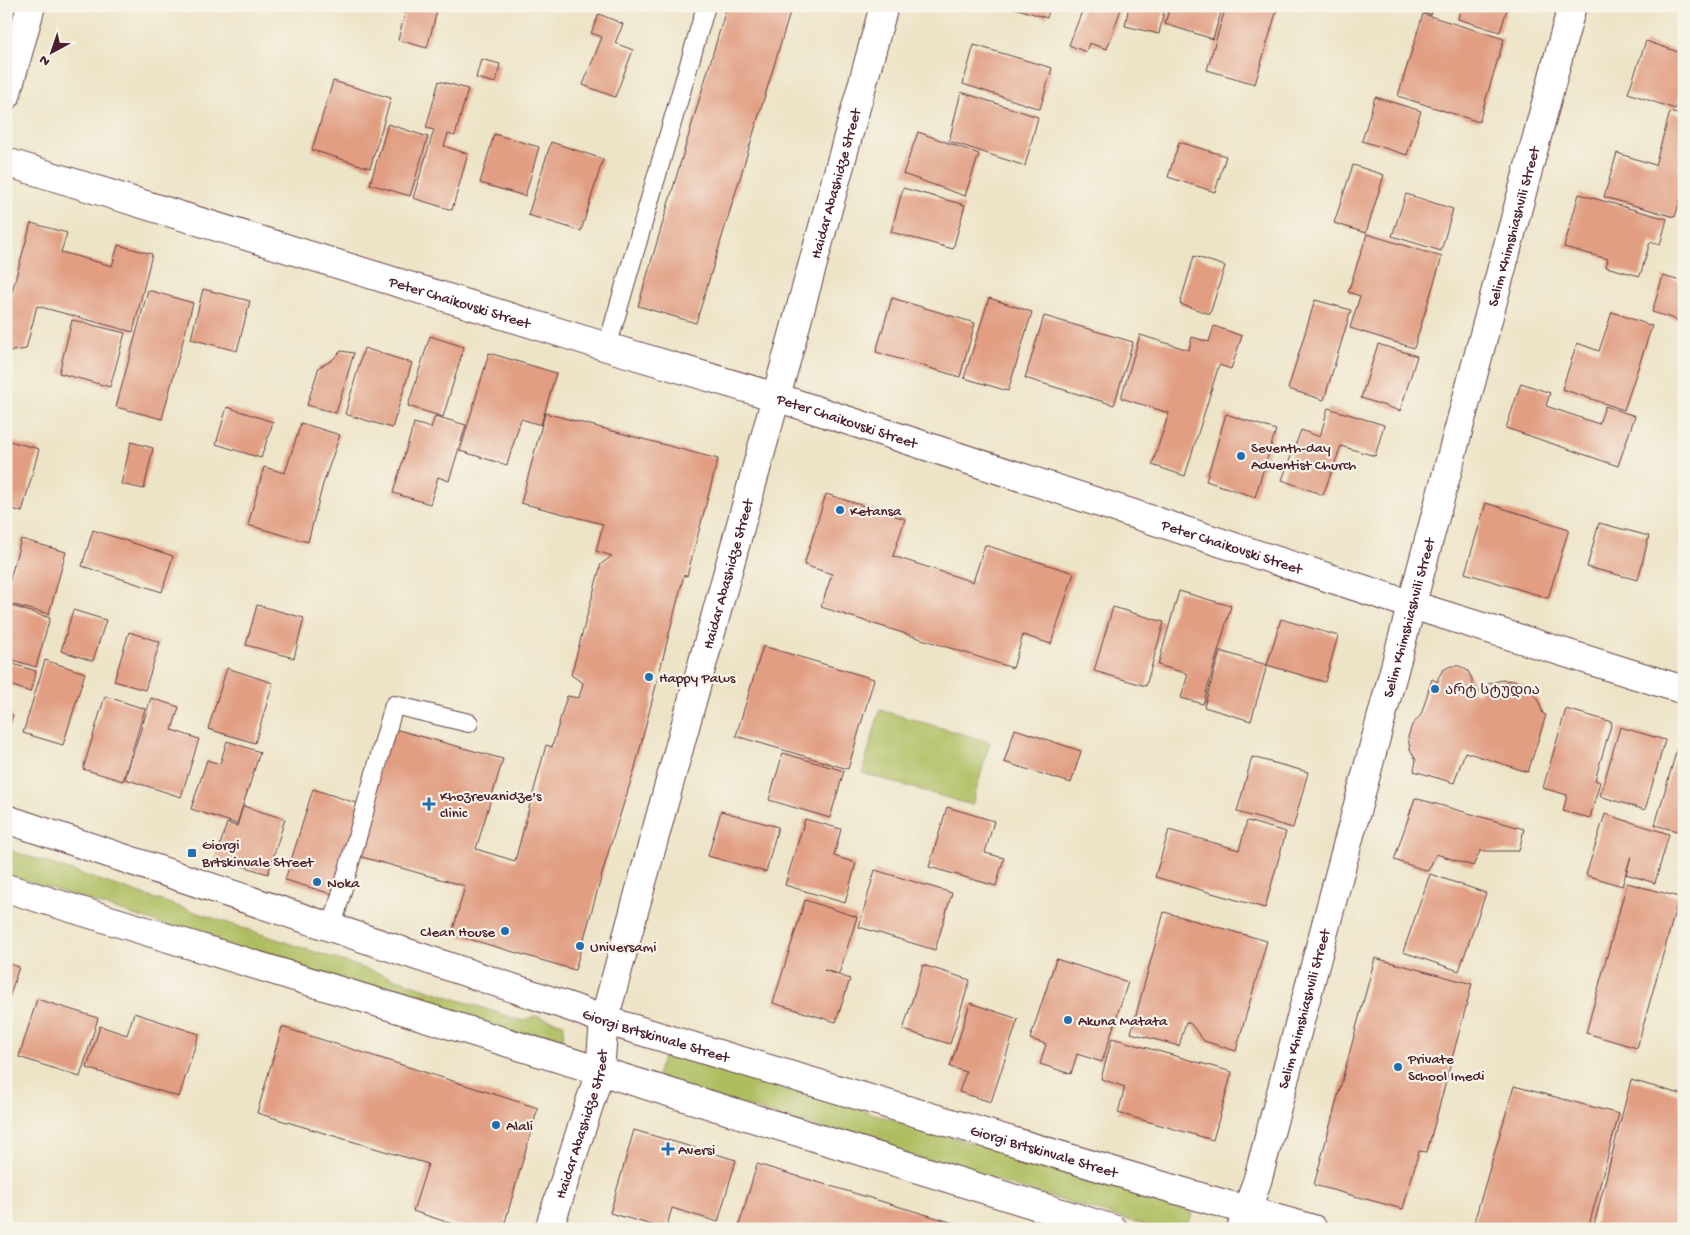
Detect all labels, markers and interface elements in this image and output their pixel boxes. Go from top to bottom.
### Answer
north arrow [28,28,78,78]
text: N [36,51,54,69]
street label: Haidar Abashidze Street [808,105,867,261]
street label: Selim Khimshiashvili Street [1485,143,1545,309]
street label: Peter Chaikovski Street [386,273,534,334]
street label: Peter Chaikovski Street [773,391,921,454]
place label: Seventh-day Adventist Church [1251,440,1356,475]
marker: Seventh-day Adventist Church [1235,450,1247,462]
street label: Haidar Abashidze Street [700,496,759,651]
place label: Ketansa [850,503,902,521]
marker: Ketansa [834,504,846,516]
street label: Peter Chaikovski Street [1158,516,1306,580]
street label: Selim Khimshiashvili Street [1380,534,1441,700]
place label: Happy Paws [659,670,736,688]
marker: Happy Paws [643,671,655,683]
place label: არტ სტუდია [1445,682,1540,700]
marker: არტ სტუდია [1429,683,1441,695]
place label: Khozrevanidze's clinic [440,788,542,823]
marker: Khozrevanidze's clinic [422,797,436,811]
place label: Giorgi Brtskinvale Street [201,837,315,872]
marker: Giorgi Brtskinvale Street [186,847,198,859]
place label: Noka [327,875,360,893]
marker: Noka [311,876,323,888]
place label: Clean House [420,924,495,942]
marker: Clean House [499,925,511,937]
street label: Selim Khimshiashvili Street [1275,926,1336,1091]
place label: Universami [590,939,656,957]
marker: Universami [574,940,586,952]
street label: Giorgi Brtskinvale Street [579,1005,733,1068]
place label: Akuna Matata [1078,1013,1168,1031]
marker: Akuna Matata [1062,1014,1074,1026]
street label: Haidar Abashidze Street [552,1047,613,1201]
place label: Private School Imedi [1407,1051,1485,1086]
marker: Private School Imedi [1392,1061,1404,1073]
place label: Alali [506,1118,533,1136]
marker: Alali [490,1119,502,1131]
street label: Giorgi Brtskinvale Street [968,1122,1121,1183]
place label: Aversi [678,1142,715,1160]
marker: Aversi [662,1143,674,1155]

